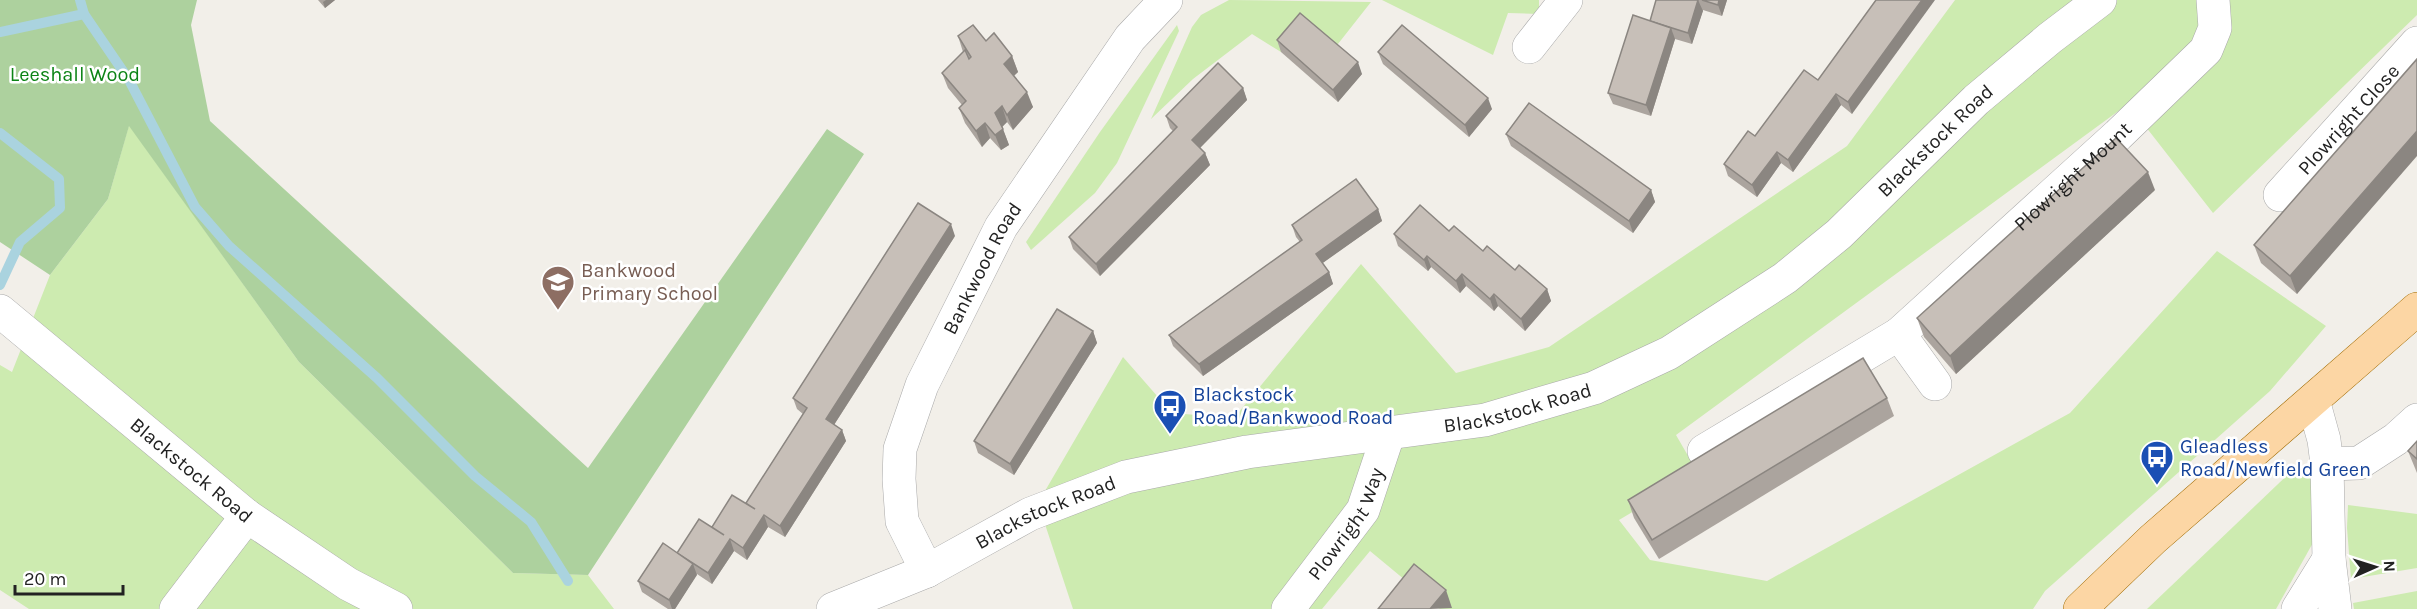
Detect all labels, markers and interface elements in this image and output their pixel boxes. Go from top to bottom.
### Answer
street label: Plowright Close [2293,60,2404,179]
park label: Leeshall Wood [10,63,140,86]
street label: Blackstock Road [1873,80,1998,202]
street label: Plowright Mount [2009,117,2137,236]
street label: Bankwood Road [938,198,1026,338]
place label: Bankwood Primary School [581,259,718,305]
school or university icon: Bankwood Primary School [540,264,576,311]
street label: Blackstock Road [1442,378,1594,437]
place label: Blackstock Road/Bankwood Road [1193,383,1393,429]
bus stop icon: Blackstock Road/Bankwood Road [1152,388,1188,435]
street label: Blackstock Road [125,413,257,528]
place label: Gleadless Road/Newfield Green [2180,435,2371,481]
bus stop icon: Gleadless Road/Newfield Green [2139,439,2175,486]
street label: Plowright Way [1303,465,1388,585]
street label: Blackstock Road [971,471,1119,554]
north arrow [2345,537,2405,597]
scale bar [15,558,123,596]
text: N [2380,560,2399,572]
text: 20 m [24,568,66,590]

